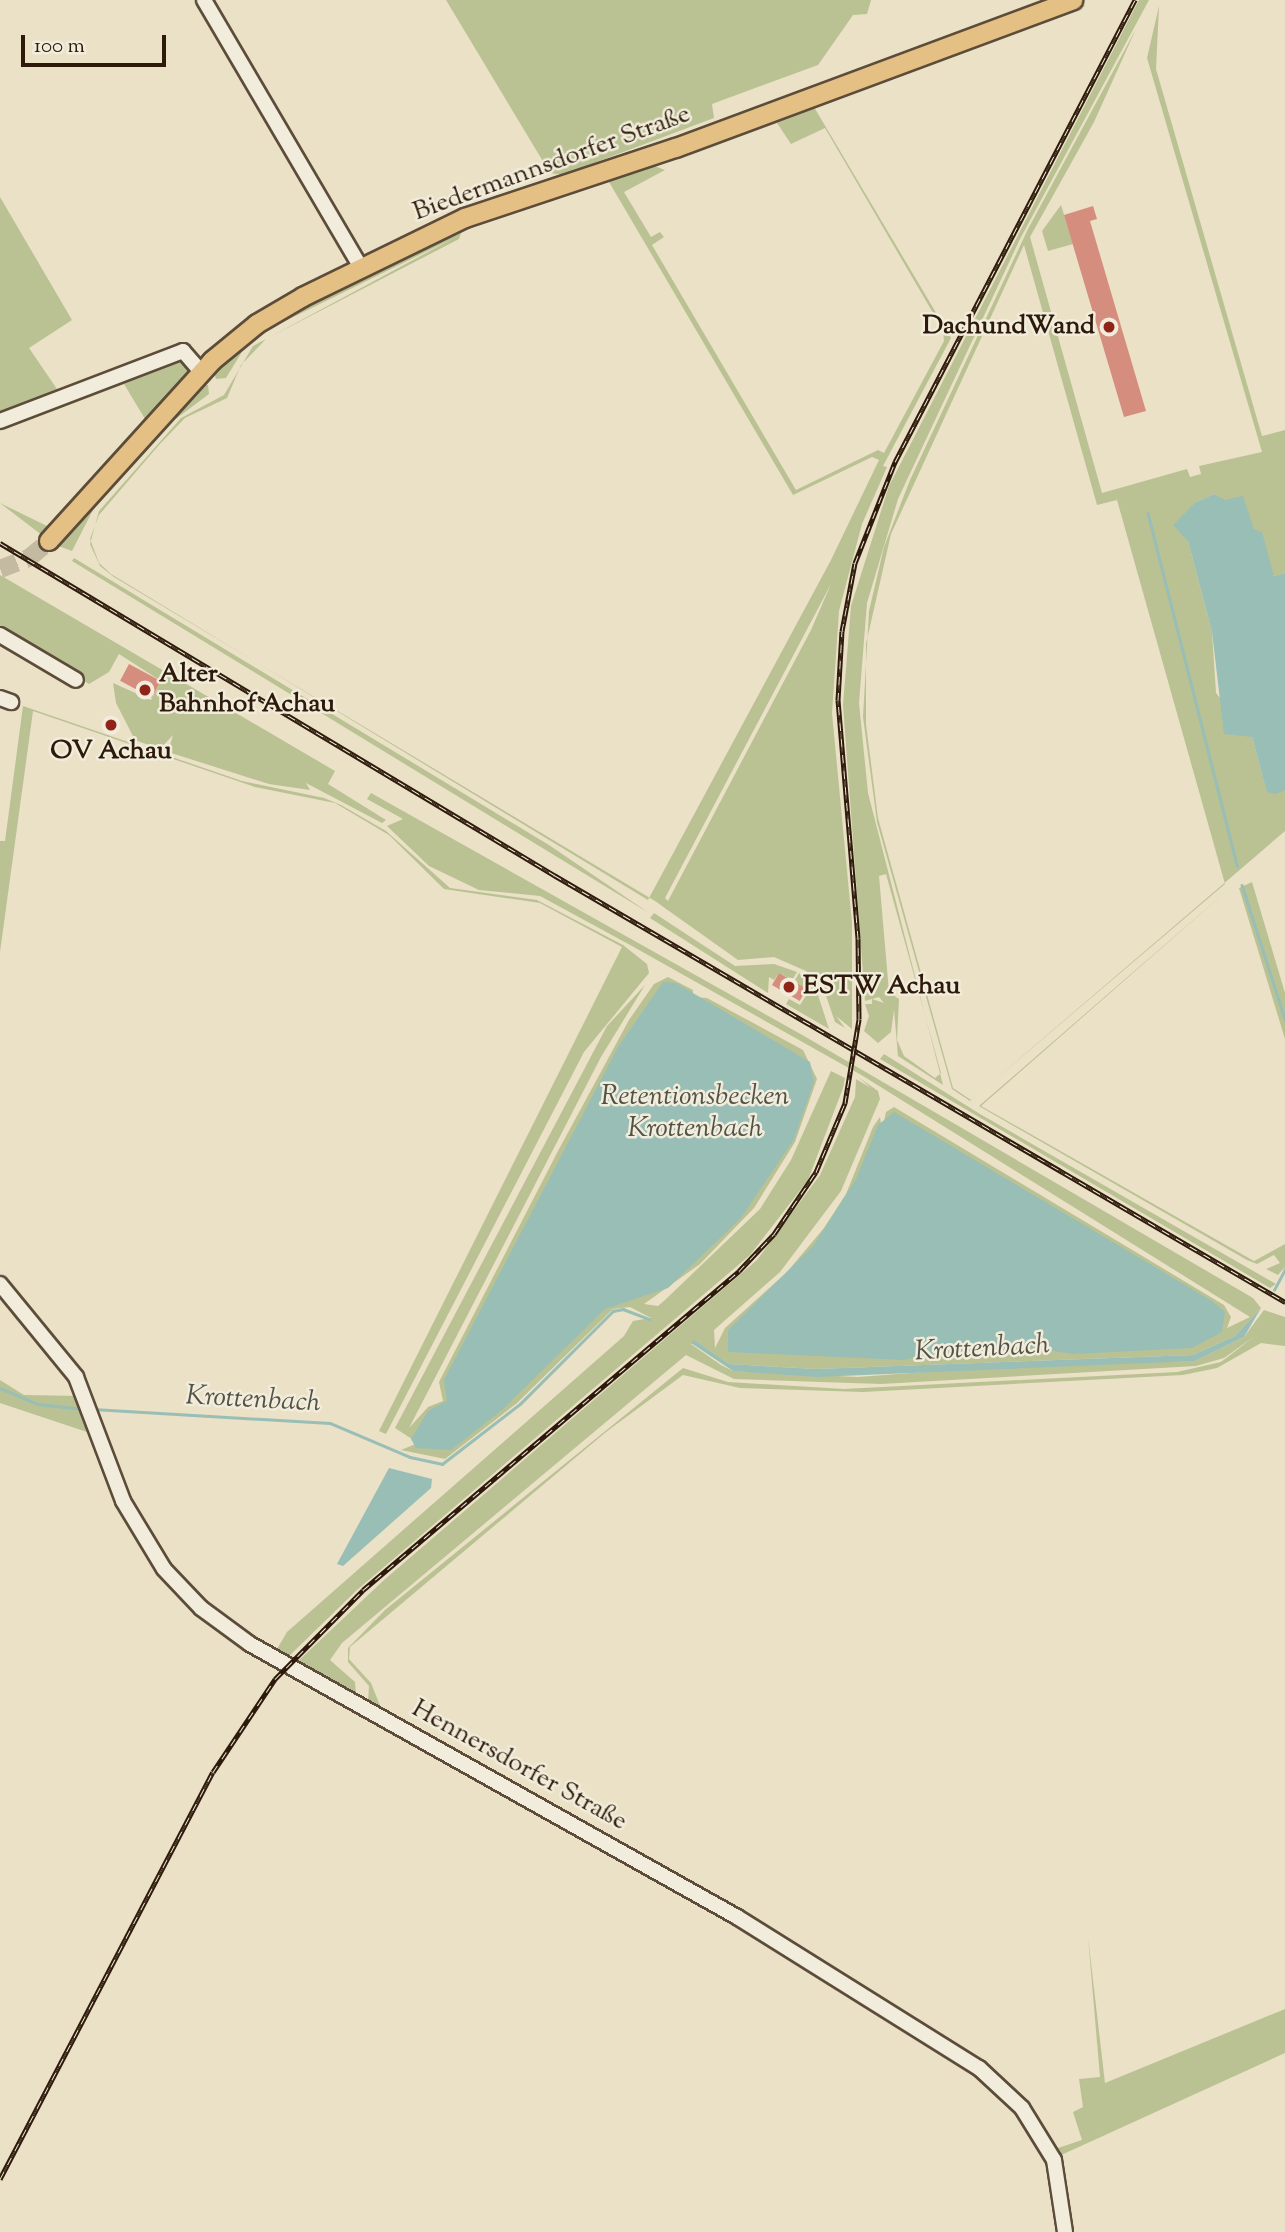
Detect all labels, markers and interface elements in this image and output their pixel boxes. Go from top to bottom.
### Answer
scale bar [24,21,170,65]
text: 100 m [34,32,85,62]
street label: Biedermannsdorfer Straße [409,99,695,229]
place label: DachundWand [923,311,1095,343]
marker: DachundWand [1101,319,1117,335]
place label: Alter Bahnhof Achau [159,659,335,720]
marker: Alter Bahnhof Achau [137,682,153,698]
marker: OV Achau [103,717,119,733]
place label: OV Achau [50,736,172,768]
place label: ESTW Achau [803,971,960,1003]
marker: ESTW Achau [781,979,797,995]
water label: Retentionsbecken Krottenbach [601,1080,789,1146]
water label: Krottenbach [914,1329,1050,1369]
water label: Krottenbach [185,1380,321,1420]
street label: Hennersdorfer Straße [406,1694,632,1838]

